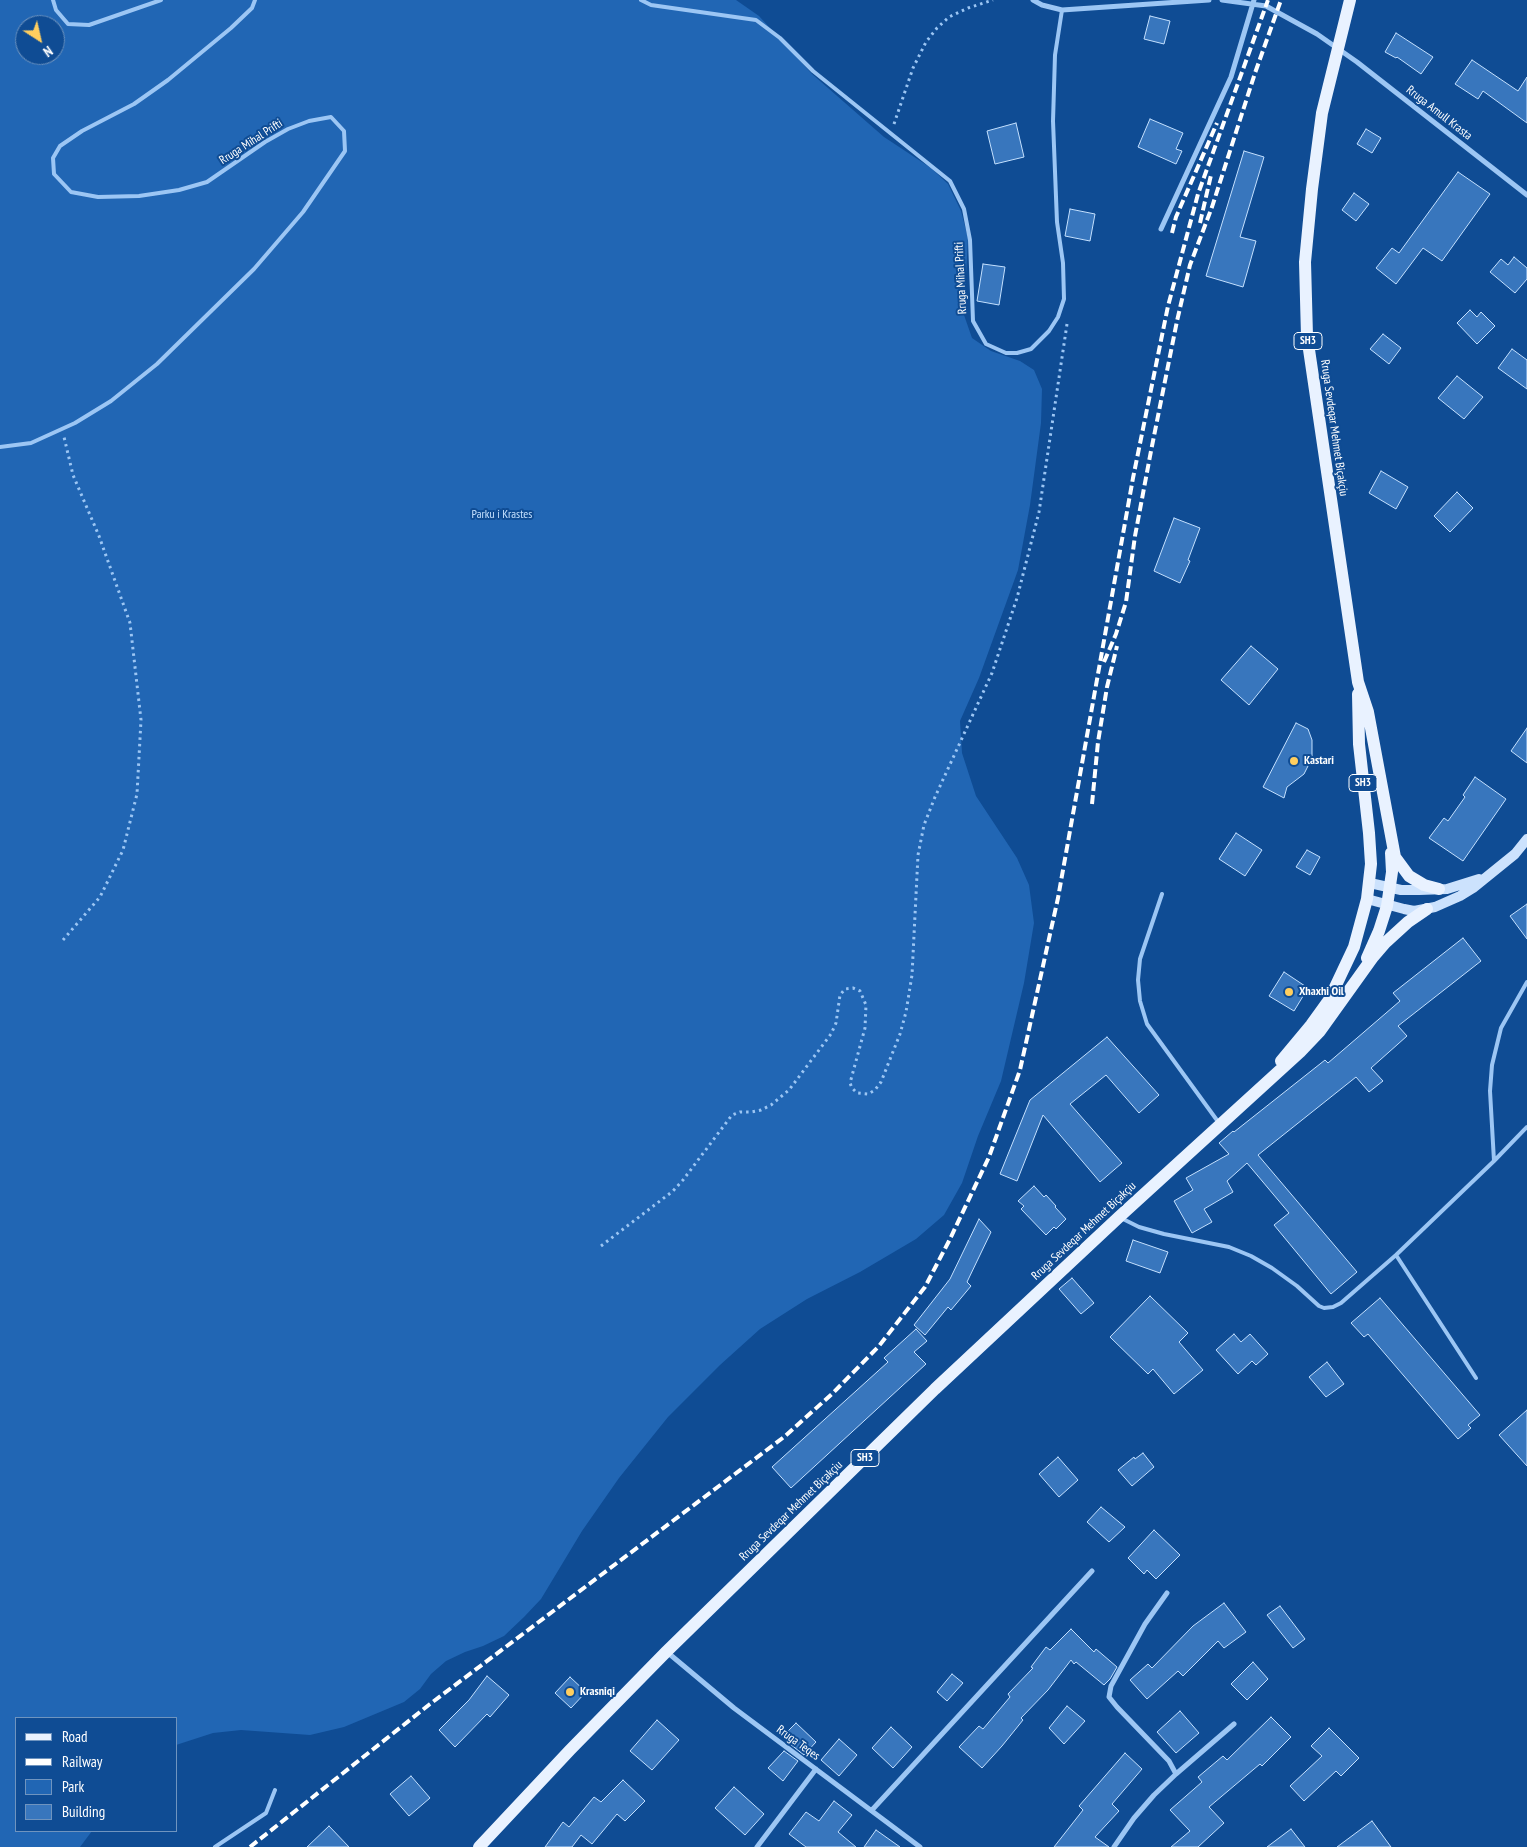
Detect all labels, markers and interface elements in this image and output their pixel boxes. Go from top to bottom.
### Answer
north arrow [15,15,65,65]
text: N [40,42,56,61]
street label: Rruga Amull Krasta [1403,83,1475,143]
street label: Rruga Mihal Prifti [217,116,285,168]
street label: Rruga Mihal Prifti [952,242,970,314]
road number: SH3 [1294,332,1322,350]
street label: Rruga Sevdeqar Mehmet Biçakçiu [1317,359,1351,497]
park label: Parku i Krastes [472,508,532,522]
place label: Kastari [1304,754,1334,768]
marker: Kastari [1288,755,1300,767]
road number: SH3 [1349,774,1377,791]
place label: Xhaxhi Oil [1299,985,1344,999]
marker: Xhaxhi Oil [1283,986,1295,998]
street label: Rruga Sevdeqar Mehmet Biçakçiu [1029,1179,1139,1283]
road number: SH3 [851,1450,879,1466]
street label: Rruga Sevdeqar Mehmet Biçakçiu [736,1458,846,1564]
place label: Krasniqi [580,1685,615,1699]
marker: Krasniqi [564,1686,576,1698]
legend [15,1717,178,1832]
street label: Rruga Teqes [774,1722,822,1764]
text: Road [62,1727,88,1746]
text: Railway [62,1752,102,1771]
text: Park [62,1777,84,1796]
text: Building [62,1802,105,1821]

